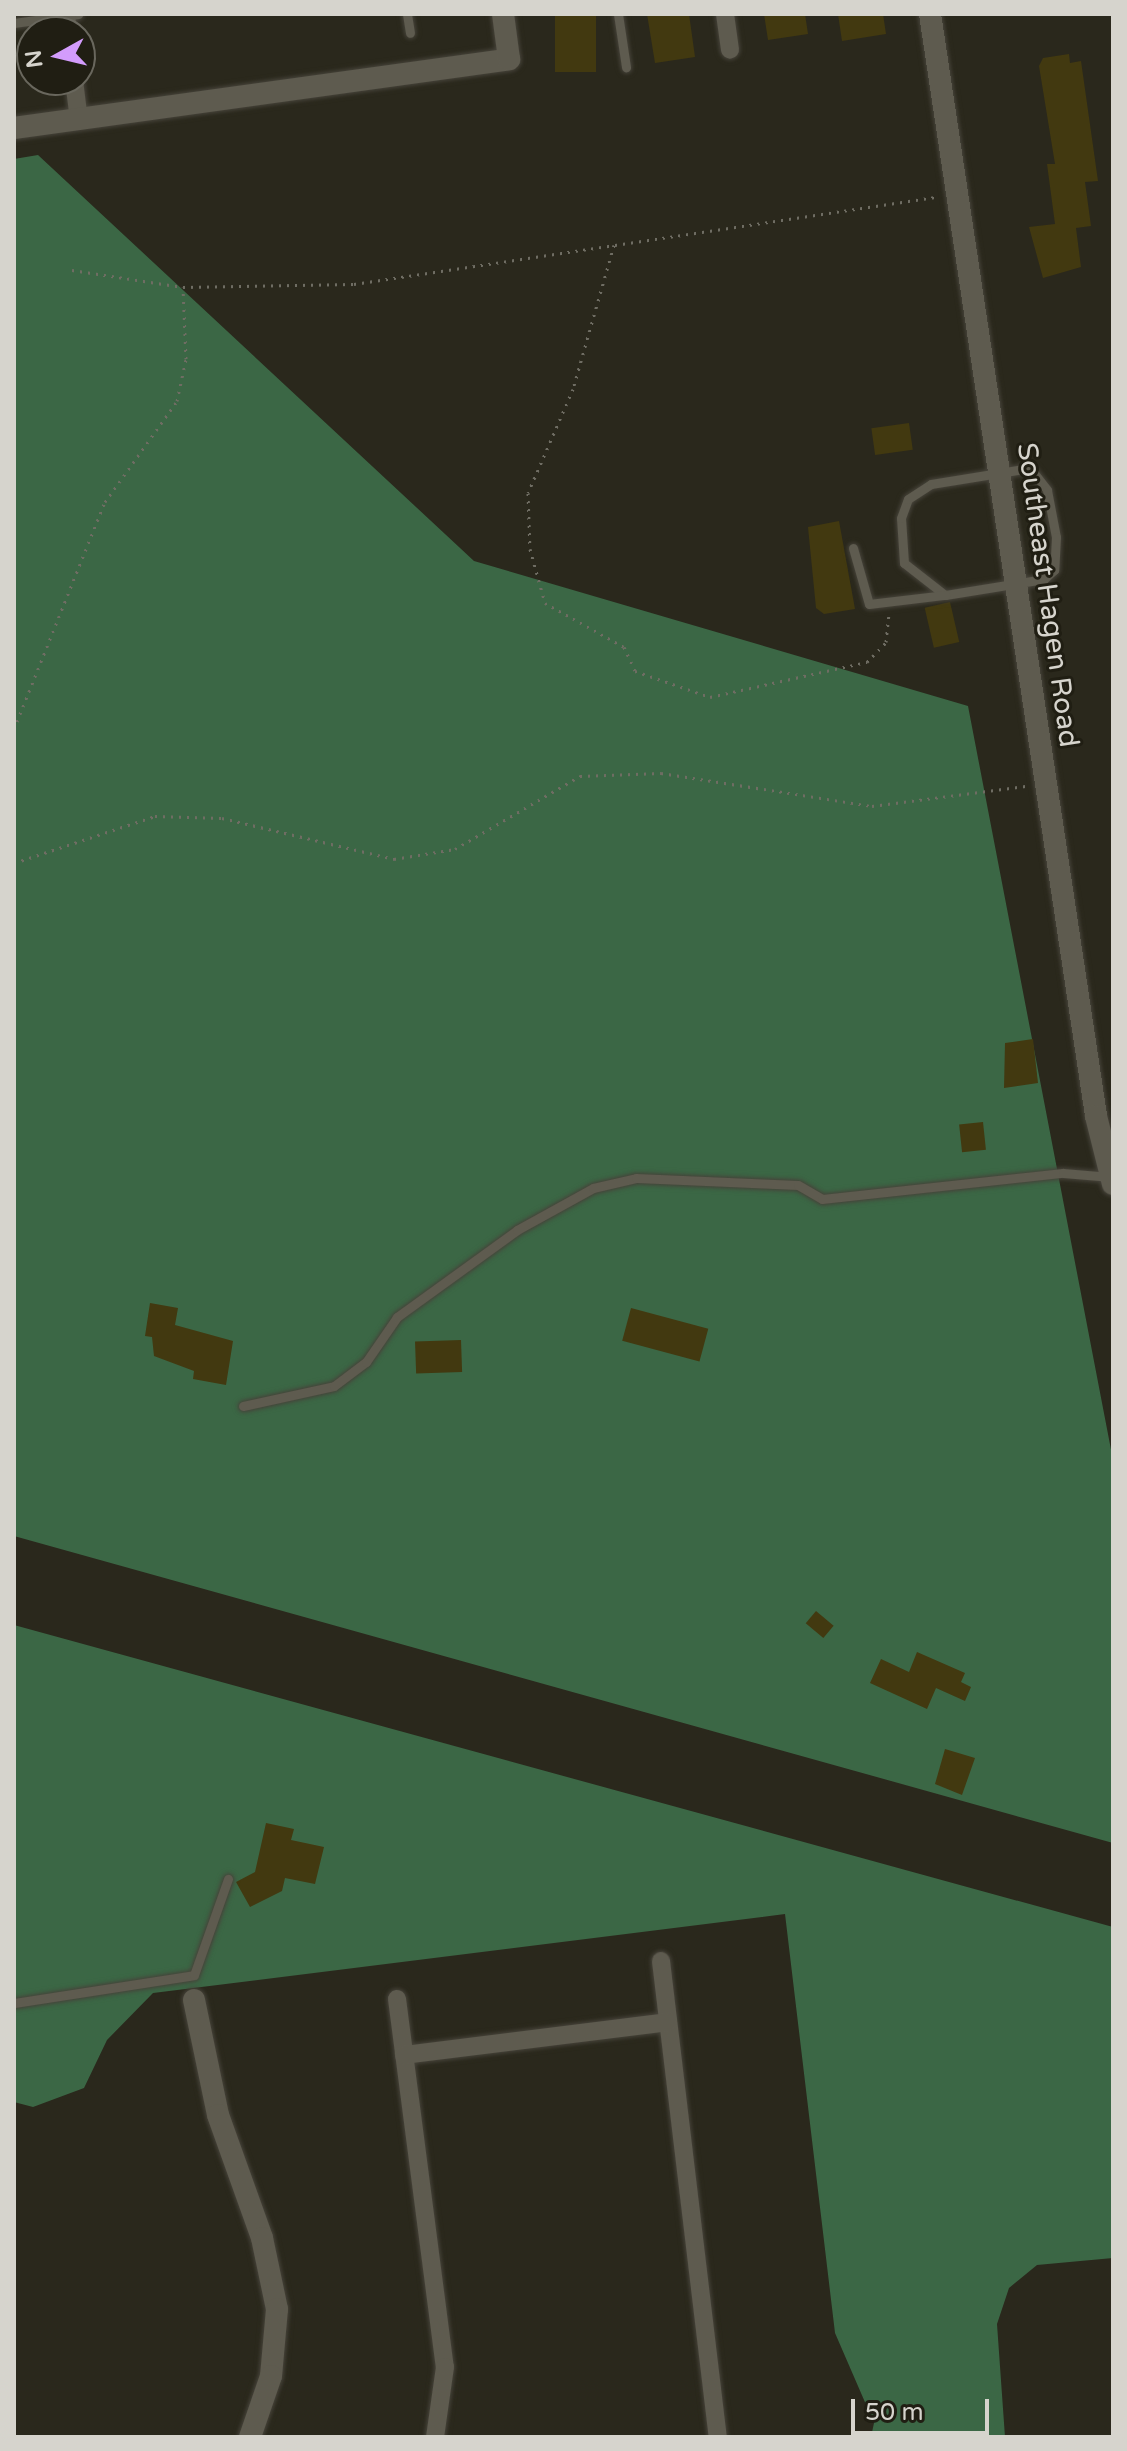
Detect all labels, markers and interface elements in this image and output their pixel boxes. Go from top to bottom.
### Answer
north arrow [16,16,96,96]
text: N [20,49,48,70]
street label: Southeast Hagen Road [1010,441,1086,749]
scale bar [855,2383,993,2433]
text: 50 m [865,2398,923,2427]

